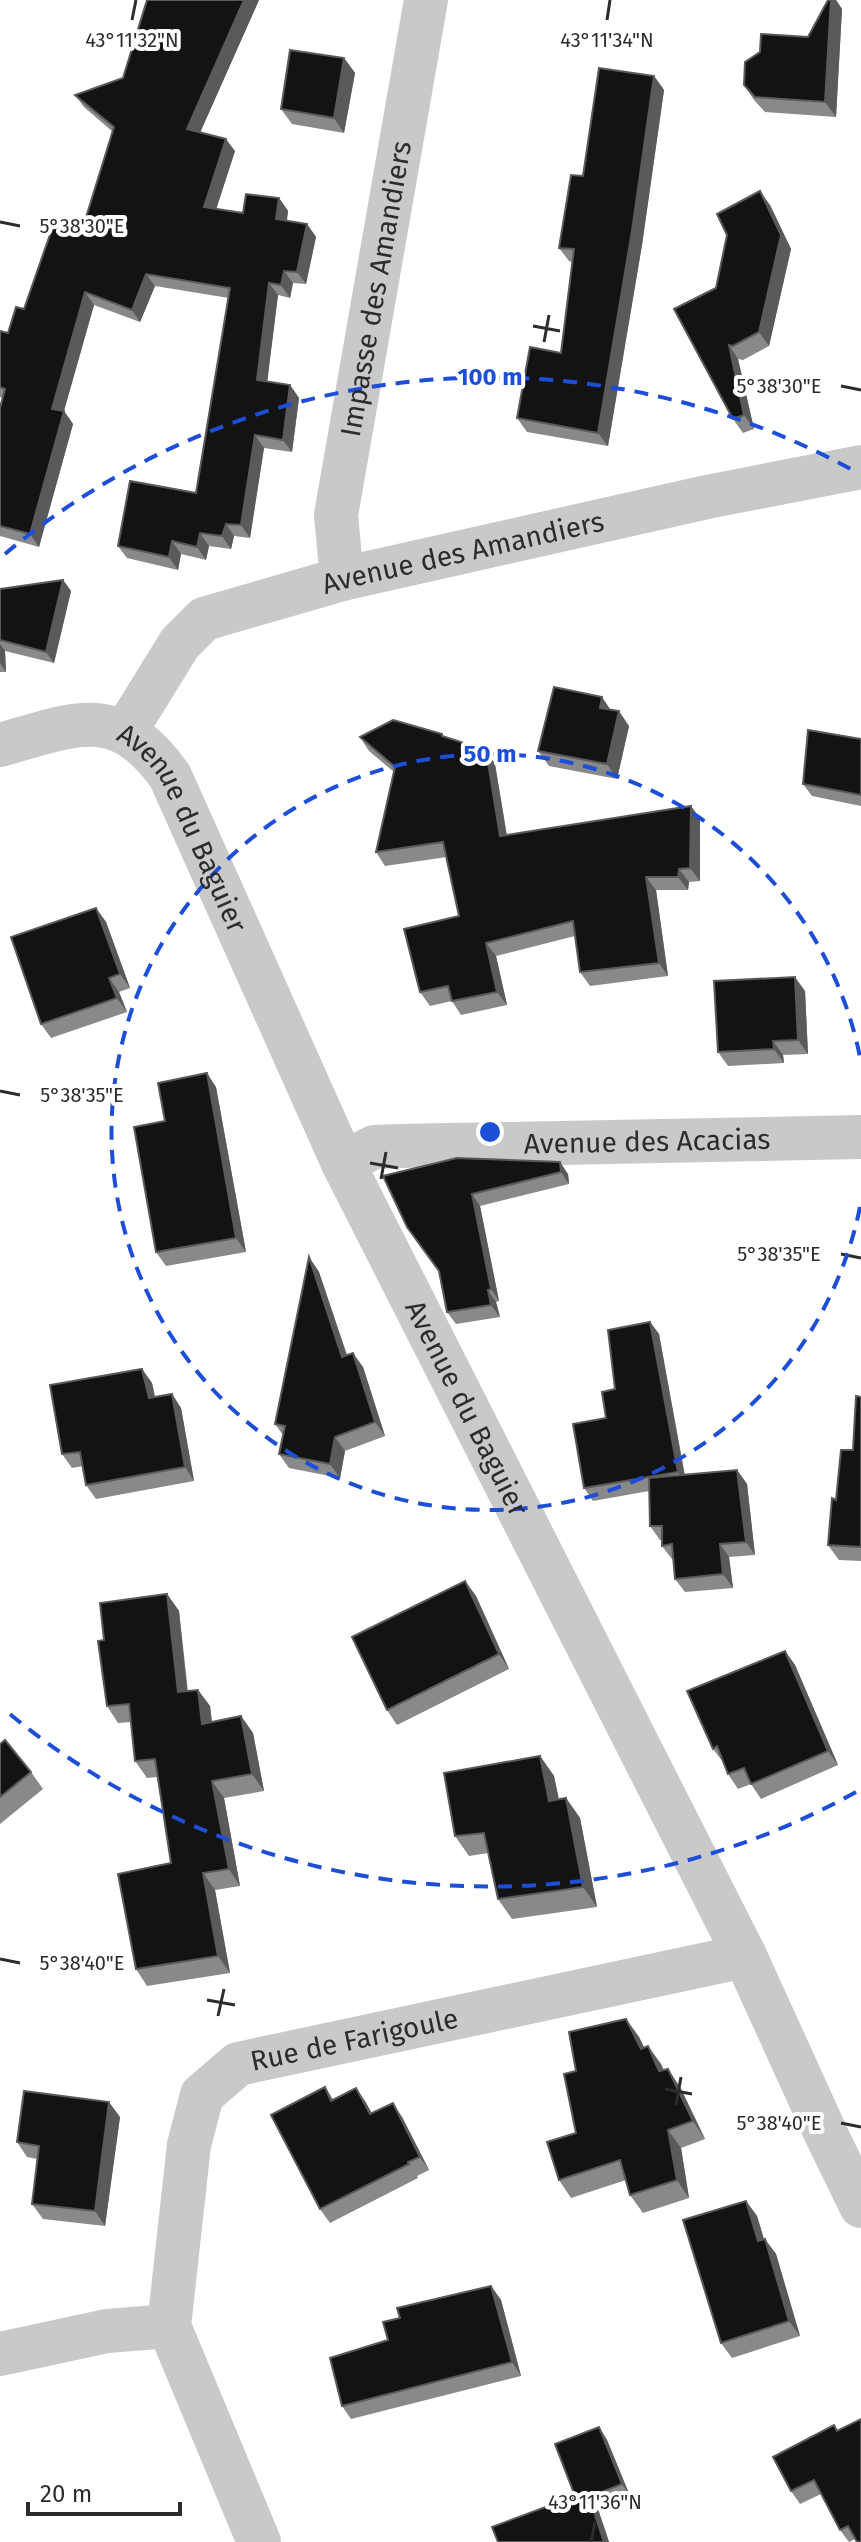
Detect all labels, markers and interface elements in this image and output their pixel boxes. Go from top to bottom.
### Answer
text: 43°11'32"N [85,28,179,52]
text: 43°11'34"N [560,28,654,52]
street label: Impasse des Amandiers [333,138,418,439]
text: 5°38'30"E [40,214,124,238]
text: 100 m [457,363,523,391]
text: 5°38'30"E [737,374,821,398]
street label: Avenue des Amandiers [318,504,607,600]
street label: Avenue du Baguier [112,716,254,937]
text: 50 m [464,740,516,768]
text: 5°38'35"E [40,1083,124,1107]
centre of rings [476,1118,504,1146]
street label: Avenue des Acacias [523,1122,771,1160]
text: 5°38'35"E [737,1242,821,1266]
street label: Avenue du Baguier [399,1295,536,1521]
text: 5°38'40"E [40,1951,124,1975]
street label: Rue de Farigoule [247,2001,461,2077]
text: 5°38'40"E [737,2111,821,2135]
scale bar [28,2466,180,2516]
text: 20 m [40,2480,92,2508]
text: 43°11'36"N [548,2490,642,2514]

